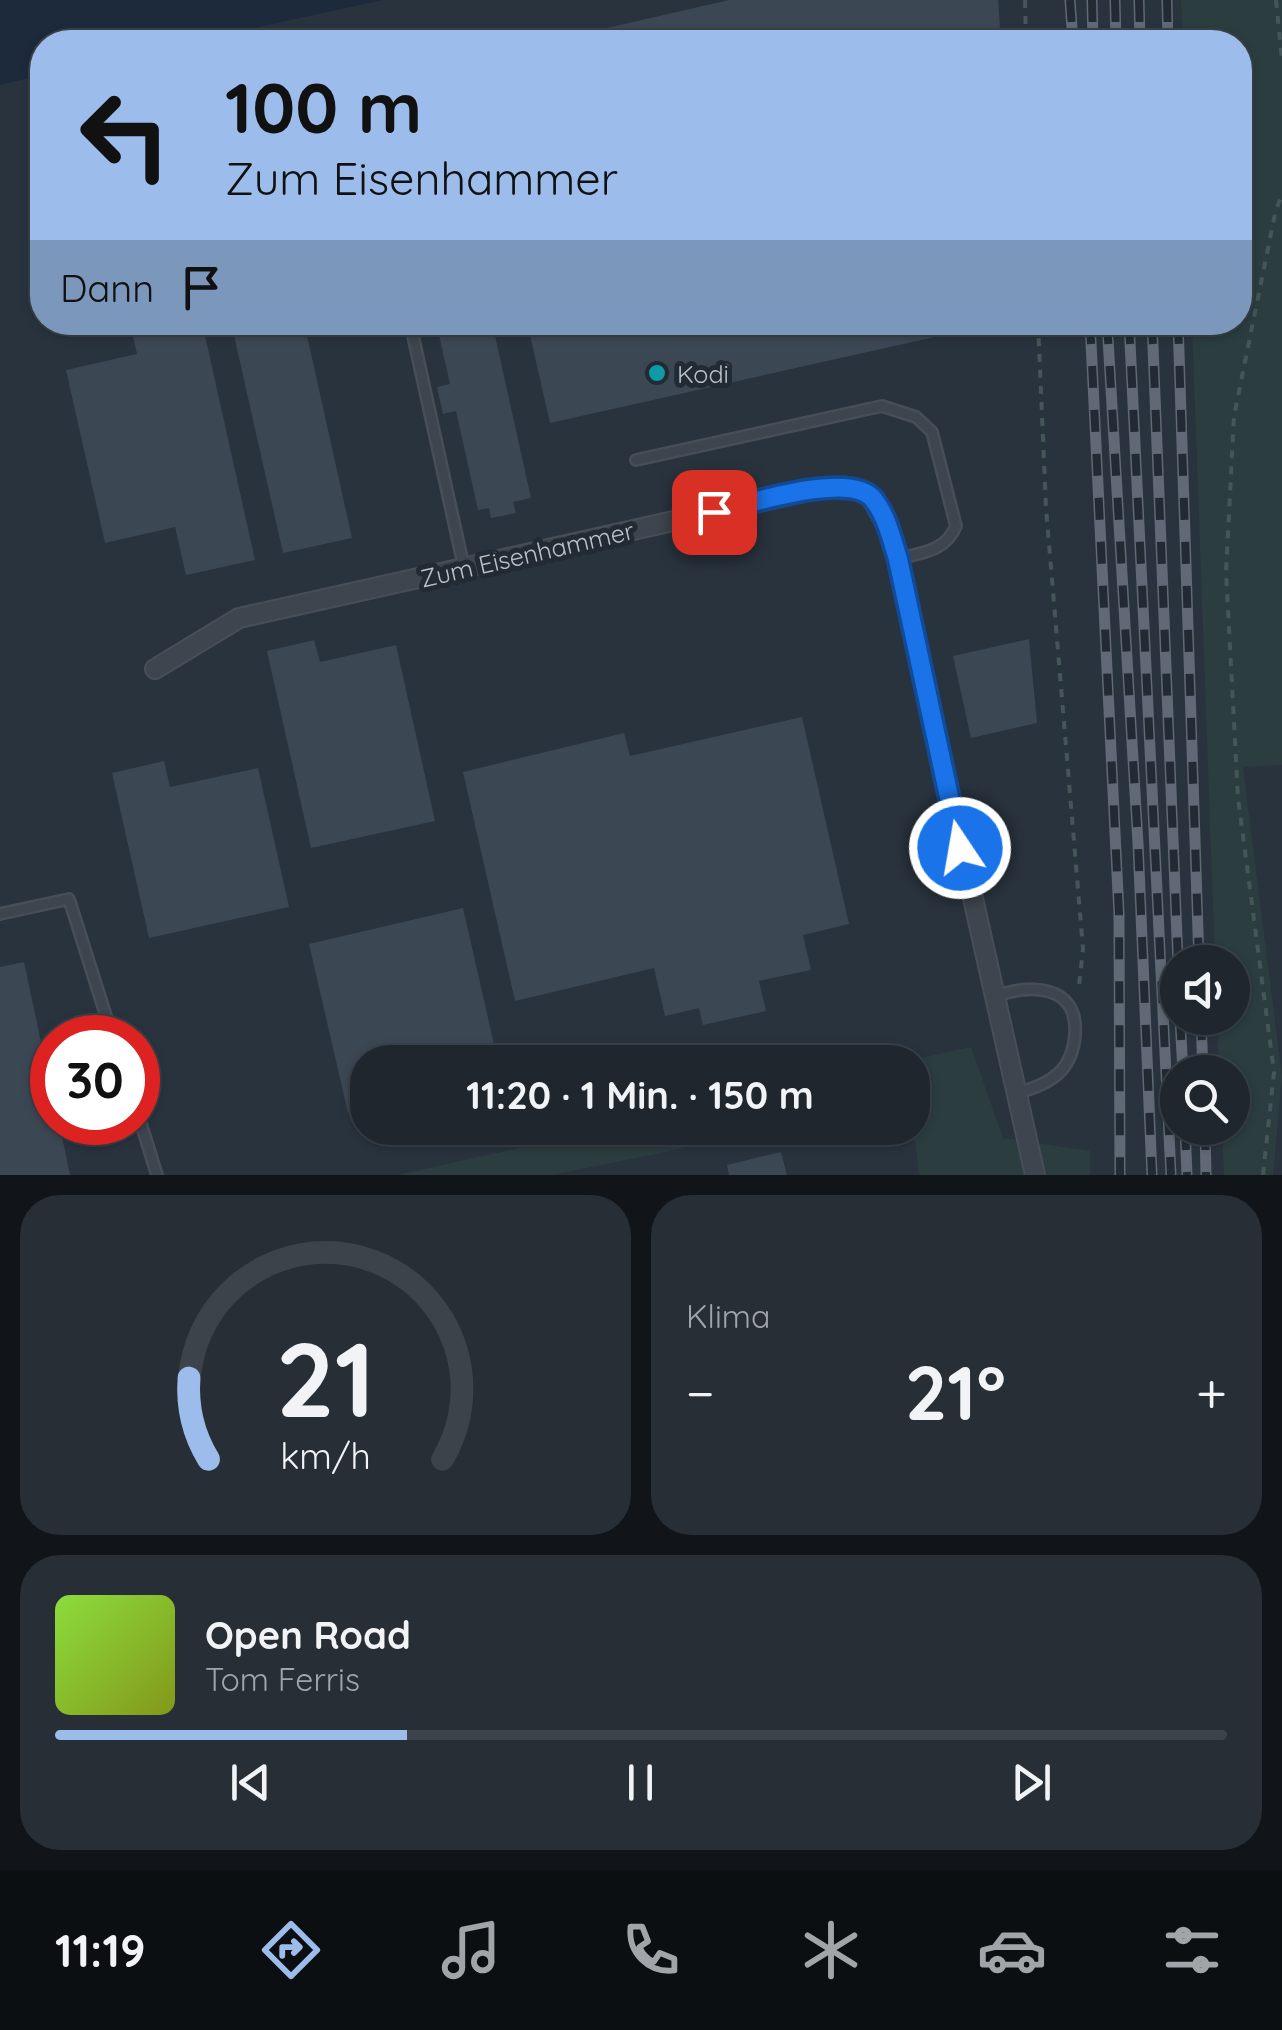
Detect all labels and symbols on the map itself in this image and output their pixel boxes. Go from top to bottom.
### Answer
place label: Kodi [677,358,729,389]
marker: Kodi [646,362,668,384]
pin [672,470,757,555]
street label: Zum Eisenhammer [417,514,637,594]
position arrow [908,796,1012,900]
speed limit sign: 30 [30,1015,160,1145]

